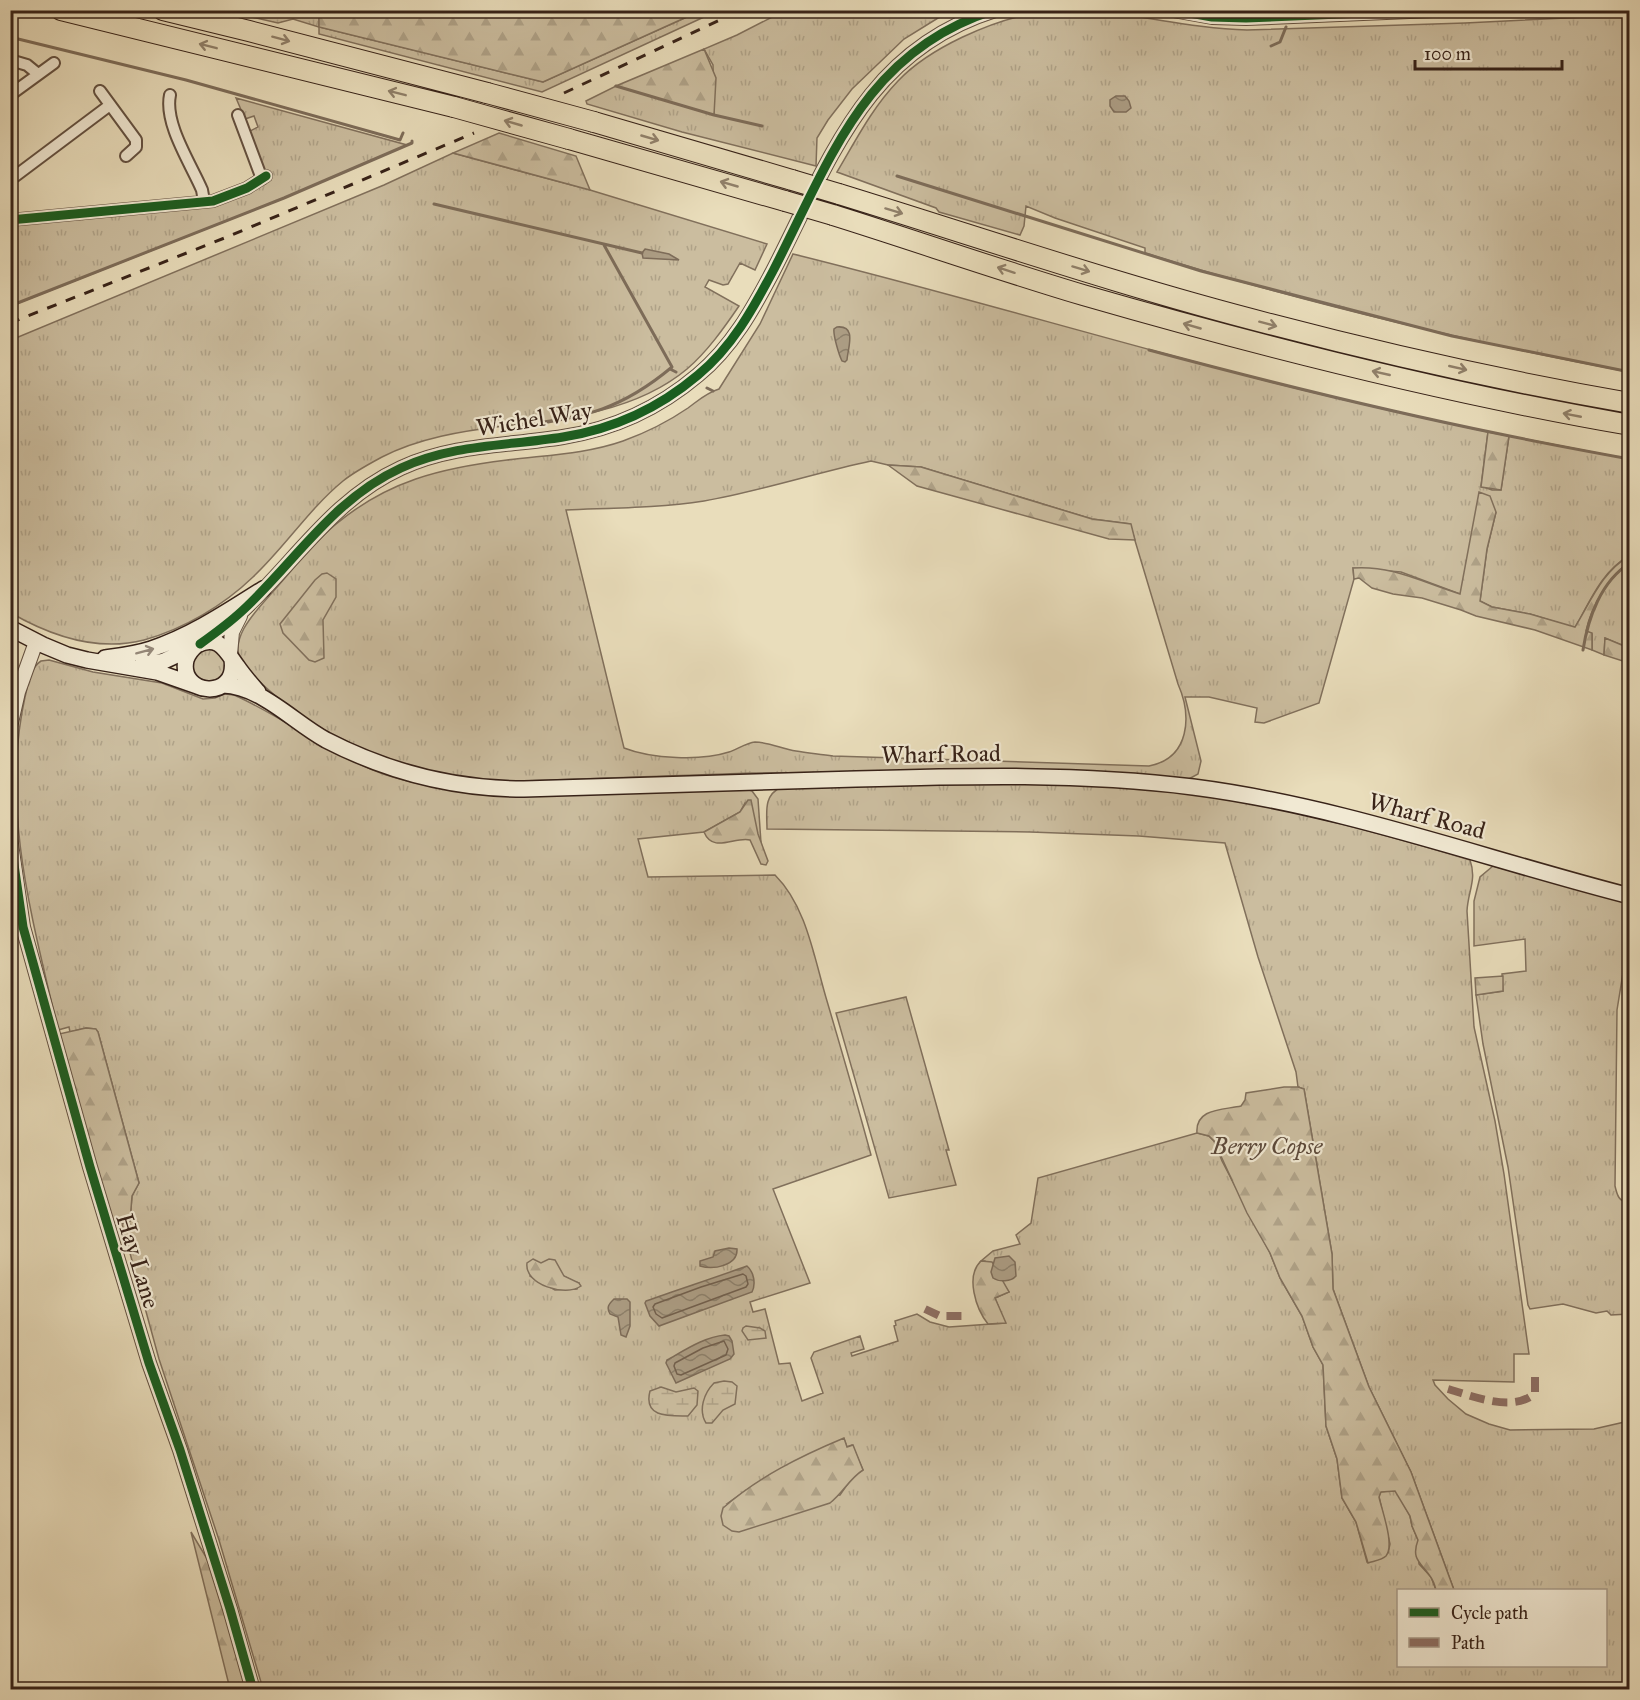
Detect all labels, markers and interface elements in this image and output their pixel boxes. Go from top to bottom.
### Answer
one-way arrow [271,33,290,45]
scale bar [1415,33,1562,71]
one-way arrow [199,39,218,51]
text: 100 m [1424,43,1471,65]
one-way arrow [388,86,407,98]
one-way arrow [504,117,523,128]
one-way arrow [640,133,659,144]
one-way arrow [719,178,738,190]
one-way arrow [885,206,904,217]
one-way arrow [997,264,1016,275]
one-way arrow [1071,264,1090,275]
one-way arrow [1258,318,1277,330]
one-way arrow [1183,320,1202,331]
one-way arrow [1448,363,1467,375]
one-way arrow [1372,367,1392,378]
street label: Wichel Way [474,395,595,443]
one-way arrow [1563,409,1582,420]
one-way arrow [135,644,154,656]
street label: Wharf Road [881,738,1001,770]
street label: Wharf Road [1365,786,1489,846]
park label: Berry Copse [1211,1131,1324,1161]
street label: Hay Lane [109,1210,167,1312]
legend [1397,1589,1607,1667]
text: Cycle path [1451,1602,1528,1624]
text: Path [1451,1632,1485,1654]

